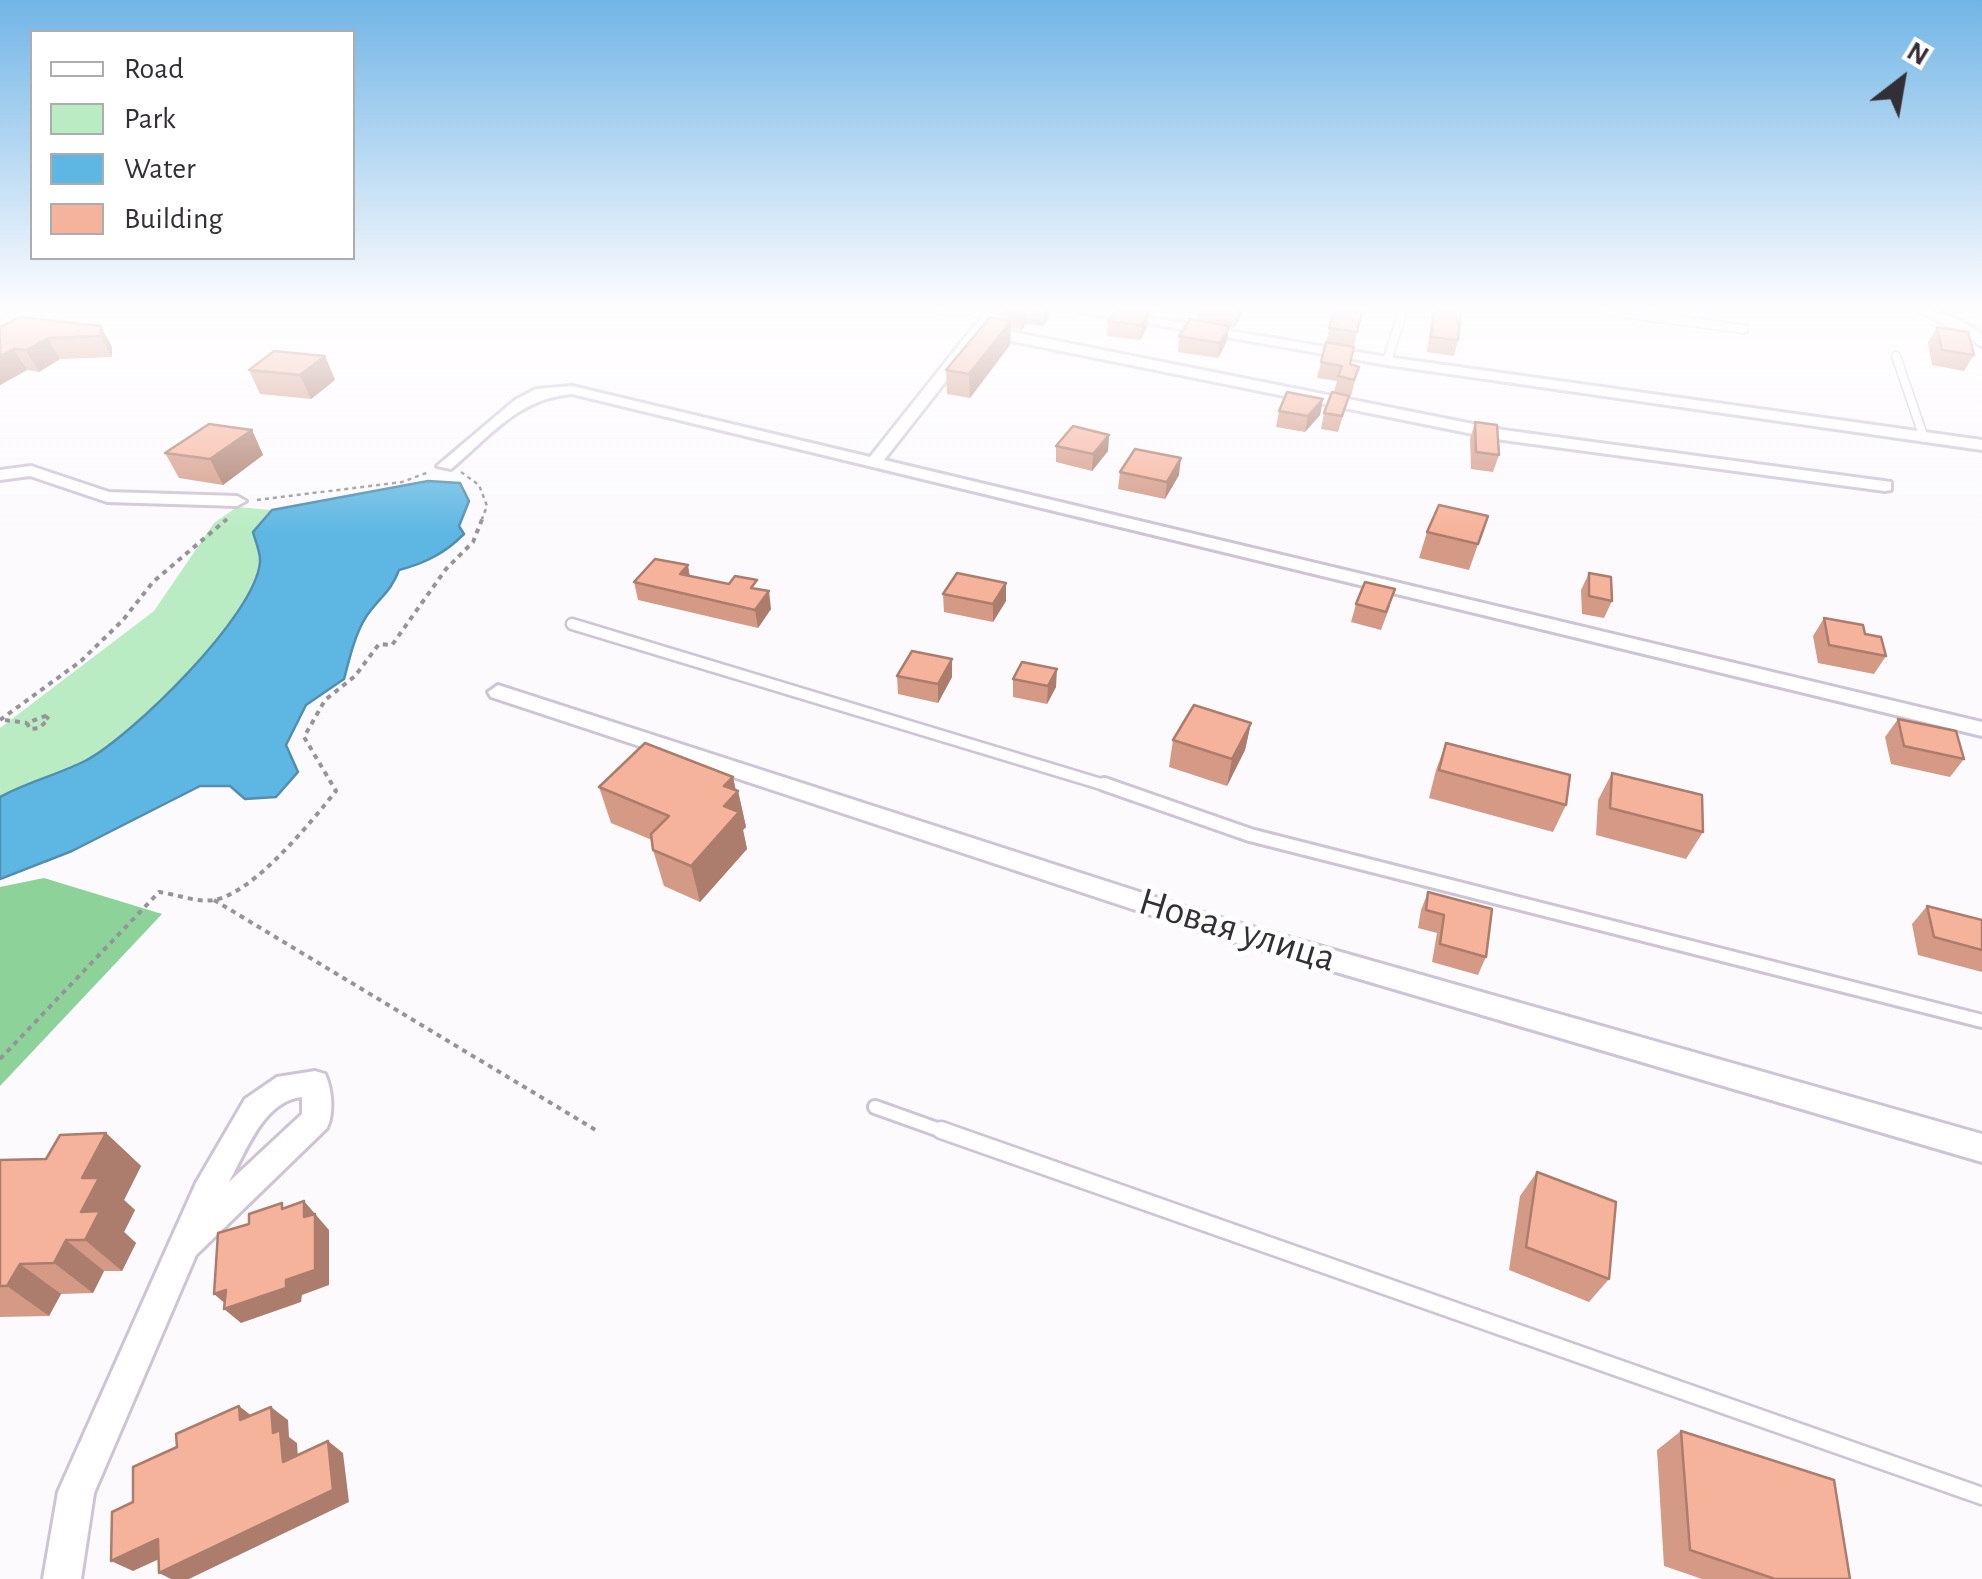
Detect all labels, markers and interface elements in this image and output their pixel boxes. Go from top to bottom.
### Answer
legend [30,30,355,260]
north arrow [1852,30,1952,130]
text: N [1902,37,1933,71]
text: Road [124,54,184,84]
text: Park [124,104,176,134]
text: Water [124,154,196,184]
text: Building [124,204,223,234]
street label: Новая улица [1133,877,1341,983]

